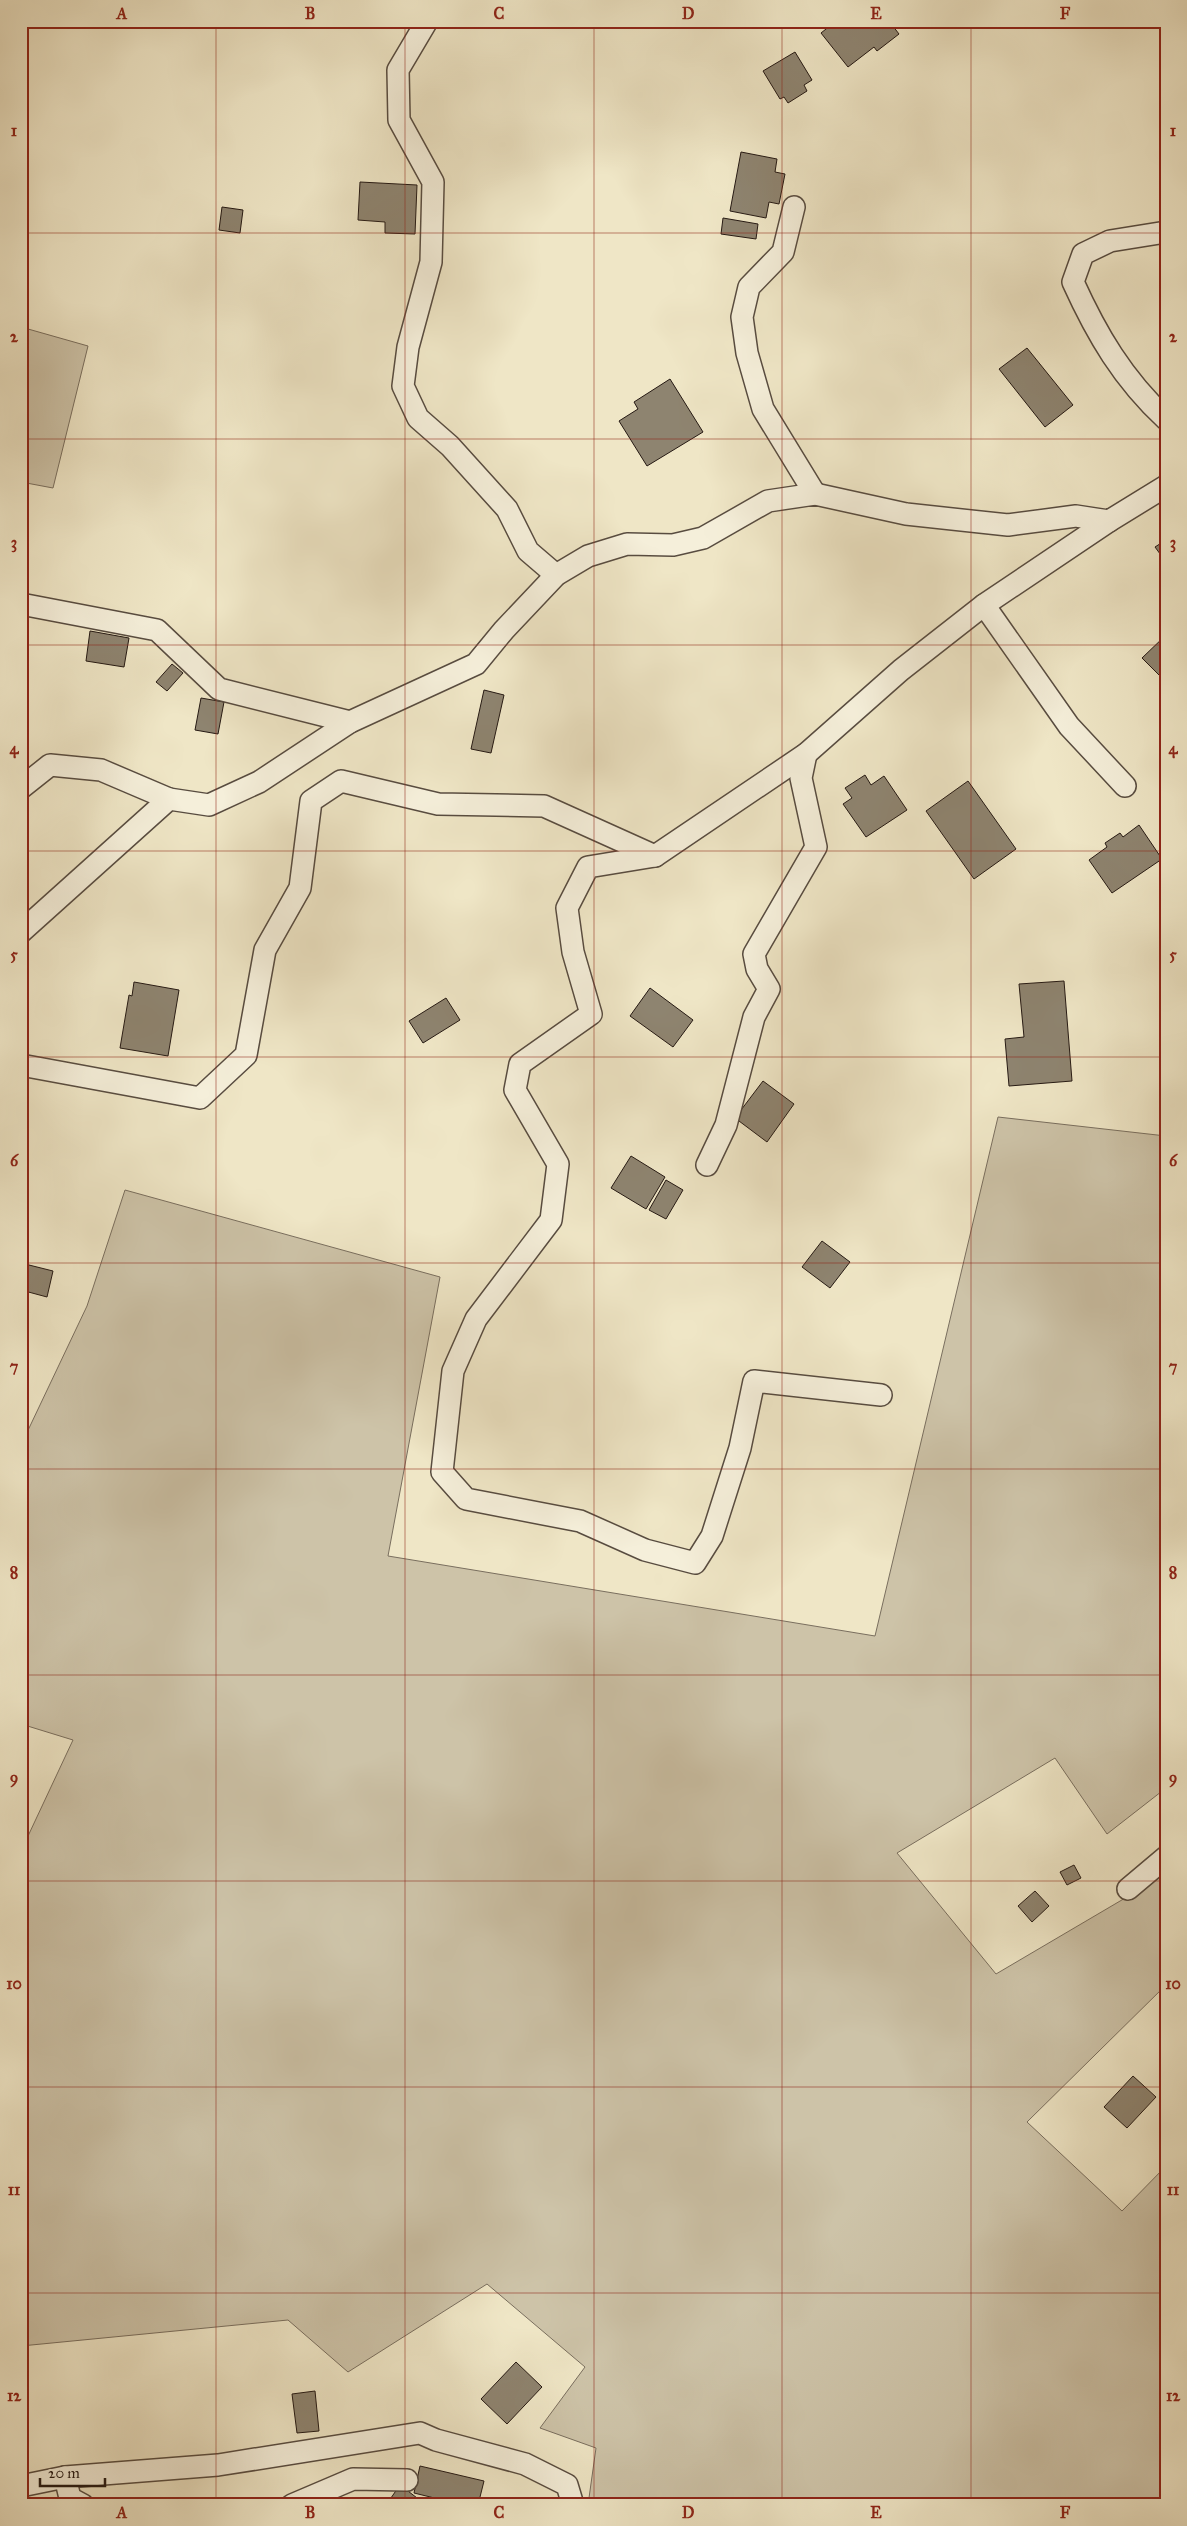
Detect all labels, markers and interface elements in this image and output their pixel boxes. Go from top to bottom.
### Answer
text: A [116,4,128,23]
text: B [305,4,315,23]
text: C [494,4,505,23]
text: D [682,4,695,23]
text: E [870,4,882,23]
text: F [1060,4,1071,23]
text: 1 [11,121,18,140]
text: 1 [1170,121,1177,140]
text: 2 [10,327,19,346]
text: 2 [1169,327,1178,346]
text: 3 [11,533,17,553]
text: 3 [1170,533,1176,553]
text: 4 [10,739,20,759]
text: 4 [1169,739,1179,759]
text: 5 [10,945,18,964]
text: 5 [1169,945,1177,964]
text: 6 [10,1151,19,1170]
text: 6 [1169,1151,1178,1170]
text: 7 [10,1357,19,1376]
text: 7 [1169,1357,1178,1376]
text: 8 [10,1563,18,1582]
text: 8 [1169,1563,1177,1582]
text: 9 [10,1768,18,1788]
text: 9 [1169,1768,1177,1788]
text: 10 [6,1974,22,1993]
text: 10 [1165,1974,1181,1993]
text: 11 [8,2180,21,2199]
text: 11 [1167,2180,1180,2199]
text: 12 [7,2386,22,2405]
text: 12 [1166,2386,1181,2405]
scale bar [40,2456,105,2488]
text: 20 m [48,2464,80,2482]
text: A [116,2503,128,2522]
text: B [305,2503,315,2522]
text: C [494,2503,505,2522]
text: D [682,2503,695,2522]
text: E [870,2503,882,2522]
text: F [1060,2503,1071,2522]

